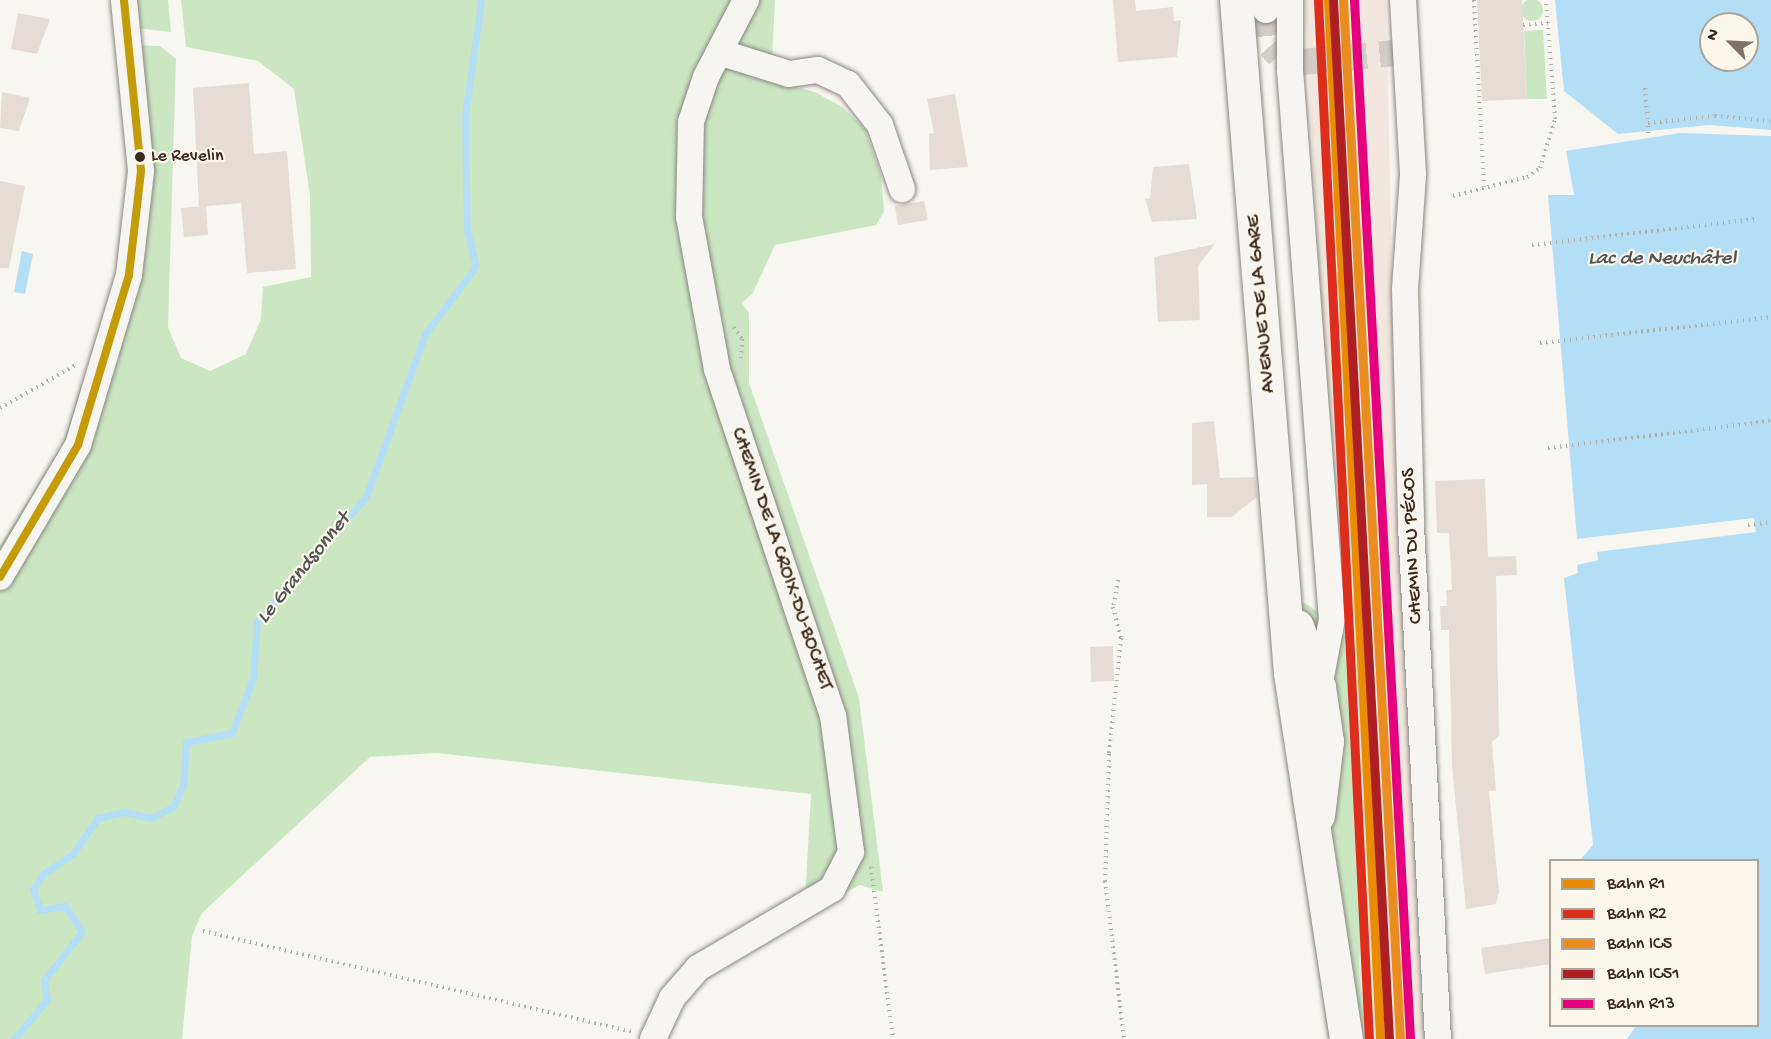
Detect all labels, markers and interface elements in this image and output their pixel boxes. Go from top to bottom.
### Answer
north arrow [1699,12,1759,72]
text: N [1703,27,1725,44]
place label: Le Revelin [151,146,224,168]
marker: Le Revelin [134,151,146,163]
street label: AVENUE DE LA GARE [1242,214,1282,394]
water label: Lac de Neuchâtel [1588,247,1736,273]
street label: CHEMIN DE LA CROIX-DU-BOCHET [725,425,837,693]
street label: CHEMIN DU PÉCOS [1397,467,1429,625]
water label: Le Grandsonnet [252,508,358,630]
legend [1549,859,1759,1027]
text: Bahn R1 [1607,874,1665,895]
text: Bahn R2 [1607,904,1667,925]
text: Bahn IC5 [1607,934,1672,955]
text: Bahn IC51 [1607,964,1680,985]
text: Bahn R13 [1607,994,1675,1015]

